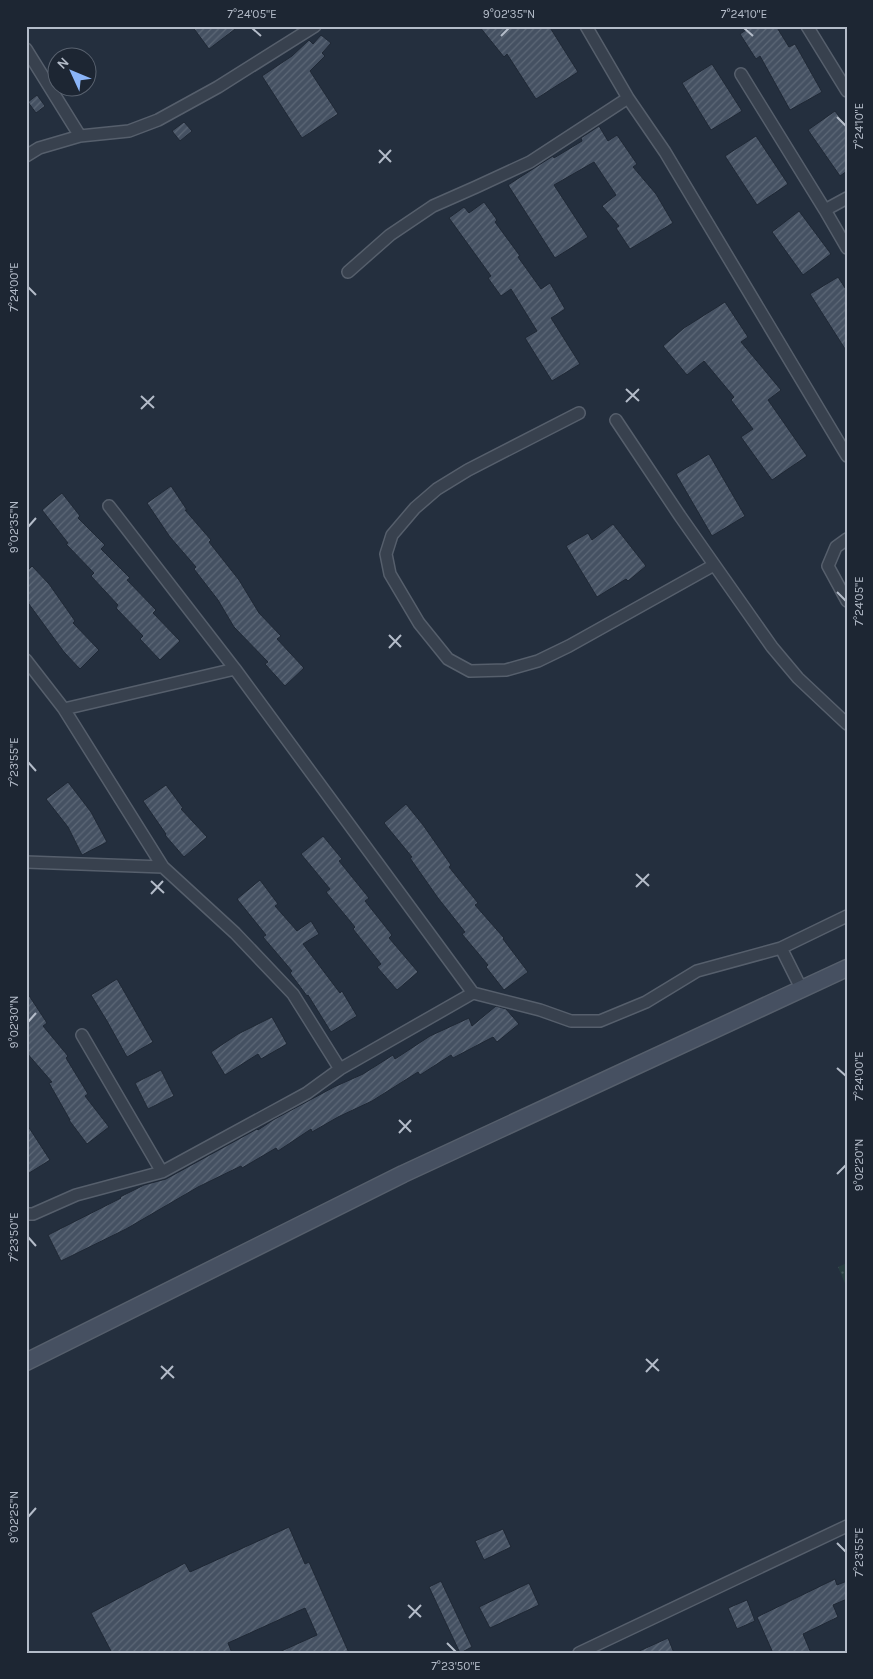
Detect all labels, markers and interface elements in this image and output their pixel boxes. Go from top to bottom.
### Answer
text: 7°24'05"E [227,7,277,21]
text: 9°02'35"N [483,7,535,21]
text: 7°24'10"E [721,7,767,21]
north arrow [48,48,98,98]
text: N [53,54,73,73]
text: 7°24'10"E [852,103,866,149]
text: 7°24'00"E [7,262,21,312]
text: 9°02'35"N [7,501,21,553]
text: 7°24'05"E [852,576,866,626]
text: 7°23'55"E [7,737,21,787]
text: 9°02'30"N [7,996,21,1048]
text: 7°24'00"E [852,1051,866,1101]
text: 9°02'20"N [852,1139,866,1191]
text: 7°23'50"E [7,1212,21,1262]
text: 9°02'25"N [7,1491,21,1543]
text: 7°23'55"E [852,1527,866,1577]
text: 7°23'50"E [431,1659,481,1673]

